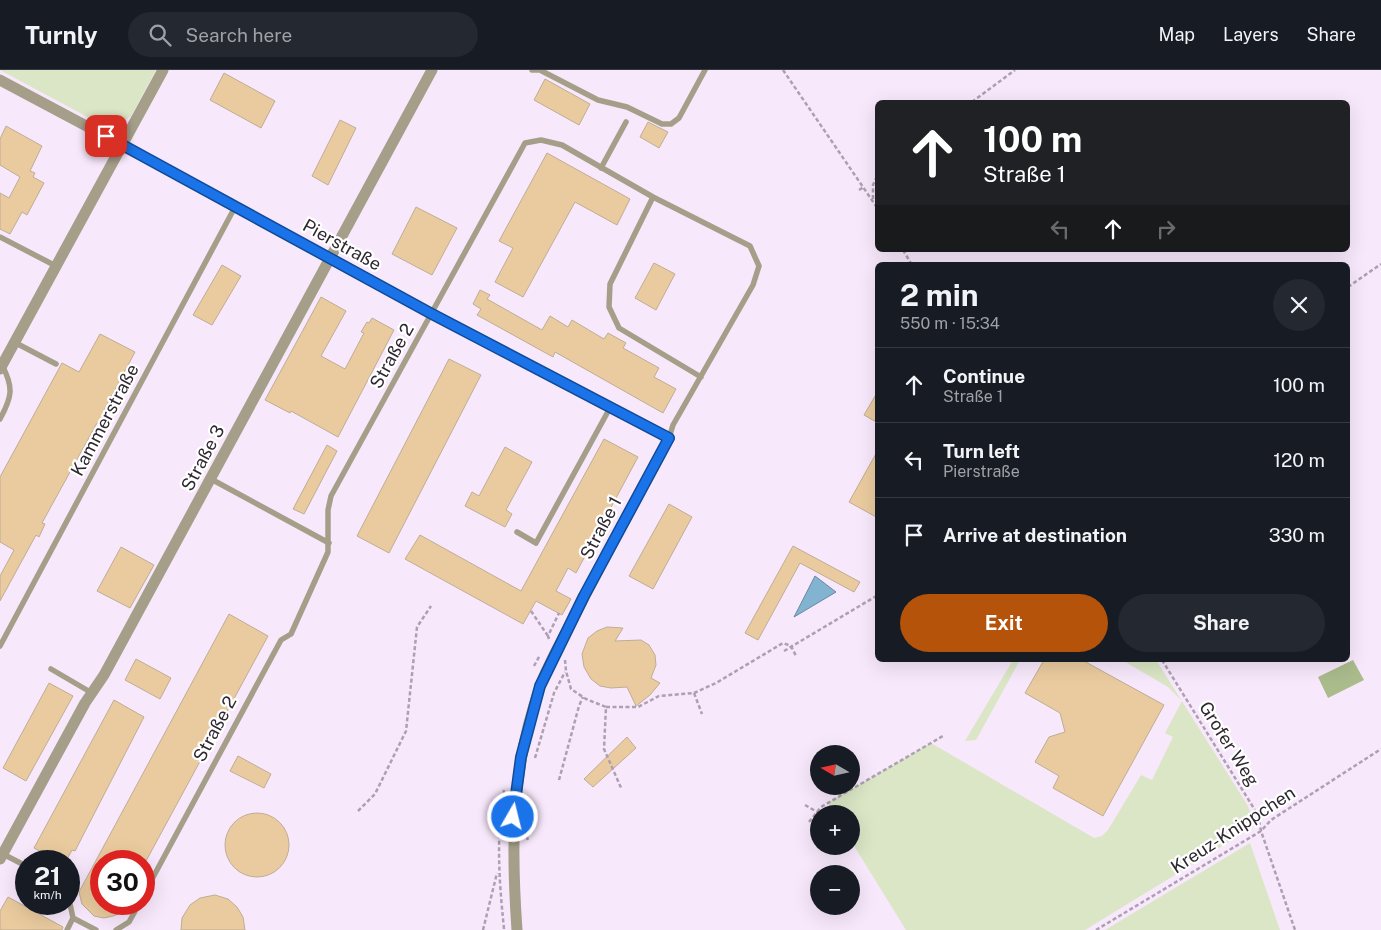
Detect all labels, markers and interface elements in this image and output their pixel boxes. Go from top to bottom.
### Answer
search box [128,12,478,57]
text: Turnly [25,21,98,49]
icon: search [146,21,174,49]
text: Search here [186,24,292,46]
text: Map [1159,24,1195,45]
text: Layers [1223,24,1279,45]
text: Share [1307,24,1356,45]
pin [85,115,127,157]
text: 100 m [983,119,1082,160]
icon: ahead [900,120,965,185]
icon: arrive [92,122,120,150]
text: Straße 1 [983,161,1066,187]
street label: Pierstraße [299,214,385,275]
icon: left [1046,215,1074,243]
icon: ahead [1099,215,1127,243]
icon: right [1152,215,1180,243]
text: 2 min [900,277,979,313]
button: close [1273,279,1325,331]
text: 550 m · 15:34 [900,314,1000,333]
street label: Straße 2 [365,320,418,392]
street label: Kammerstraße [66,360,143,479]
text: Continue [943,365,1025,387]
icon: ahead [900,371,928,399]
text: 100 m [1273,374,1325,396]
text: Straße 1 [943,387,1003,406]
street label: Straße 3 [176,421,229,494]
text: Turn left [943,440,1020,462]
icon: left [900,446,928,474]
text: 120 m [1273,449,1325,471]
text: Pierstraße [943,462,1020,481]
street label: Straße 1 [575,493,626,563]
icon: arrive [900,521,928,549]
text: Arrive at destination [943,524,1127,546]
text: 330 m [1269,524,1325,546]
button: Exit [900,594,1108,652]
button: Share [1118,594,1325,652]
street label: Straße 2 [189,692,241,765]
street label: Grofer Weg [1195,698,1264,790]
north arrow [810,745,860,795]
map controls [810,745,860,915]
street label: Kreuz-Knippchen [1167,782,1299,878]
position arrow [486,790,538,842]
button: + [810,805,860,855]
speed limit sign: 30 [90,850,155,915]
text: 21 [34,861,61,891]
button: − [810,865,860,915]
text: km/h [33,888,62,902]

